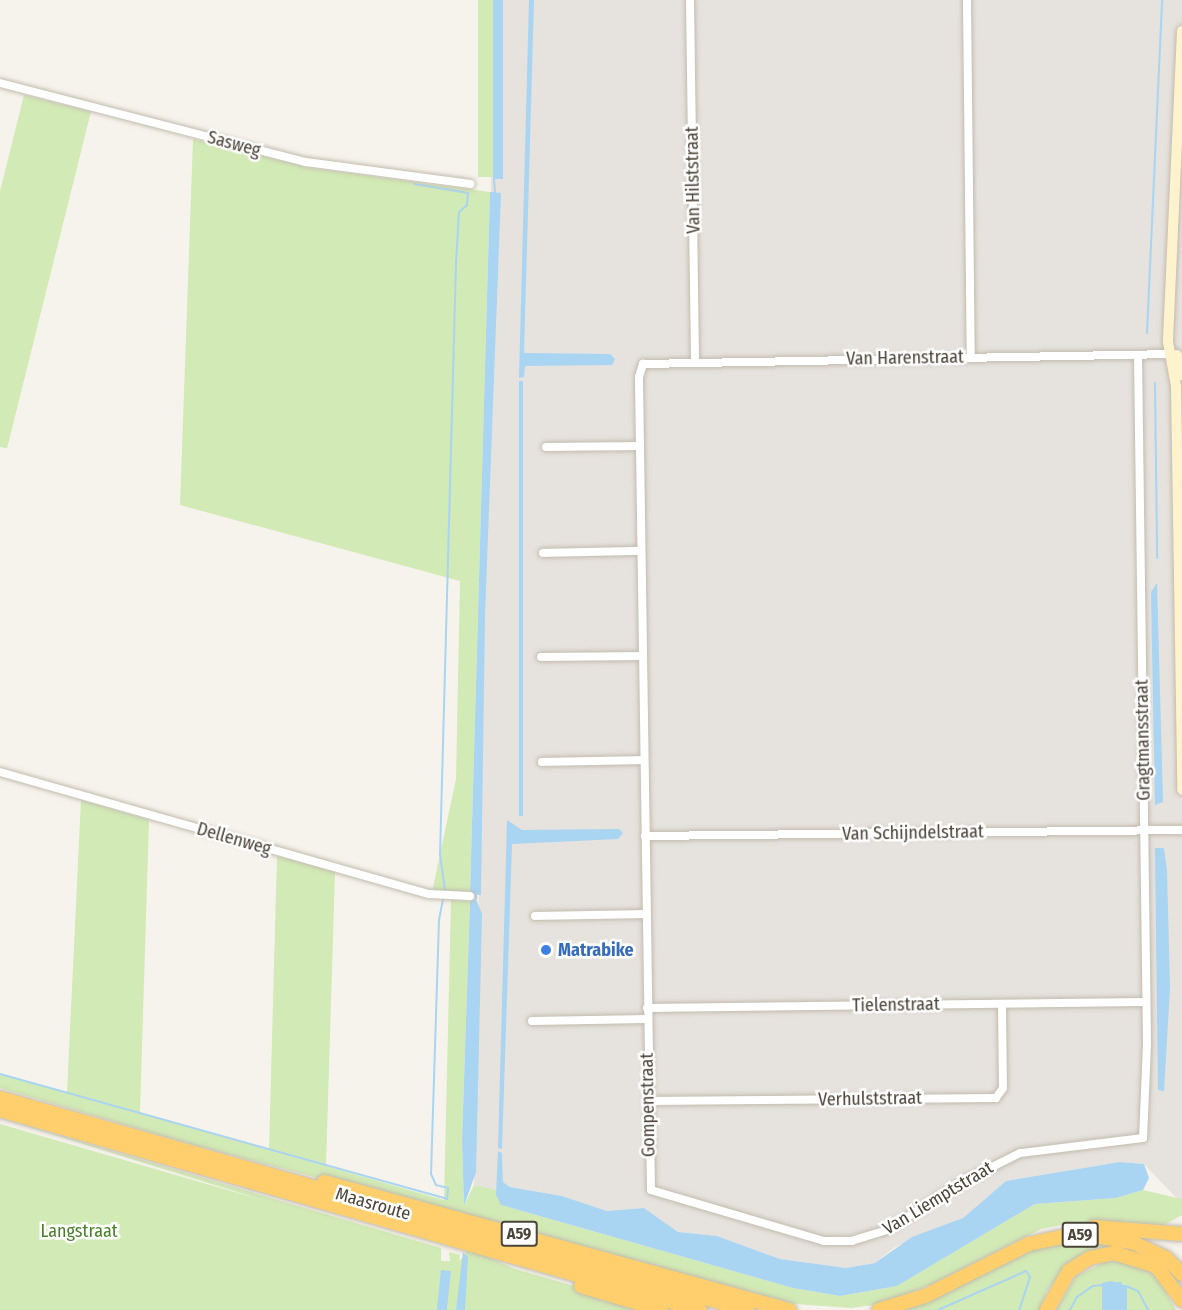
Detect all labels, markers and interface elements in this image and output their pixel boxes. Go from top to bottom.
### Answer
street label: Van Hilststraat [681,126,705,234]
street label: Sasweg [205,127,263,161]
street label: Van Harenstraat [846,346,964,370]
street label: Gragtmansstraat [1131,679,1155,801]
street label: Dellenweg [194,818,274,860]
street label: Van Schijndelstraat [842,821,984,845]
place label: Matrabike [558,939,634,961]
marker: Matrabike [539,943,553,957]
street label: Tielenstraat [852,993,940,1017]
street label: Gompenstraat [636,1053,660,1157]
street label: Verhulststraat [818,1087,922,1111]
street label: Van Liemptstraat [879,1157,997,1239]
street label: Maasroute [333,1183,413,1225]
park label: Langstraat [40,1220,118,1242]
road number: A59 [500,1221,538,1247]
road number: A59 [1060,1222,1100,1248]

